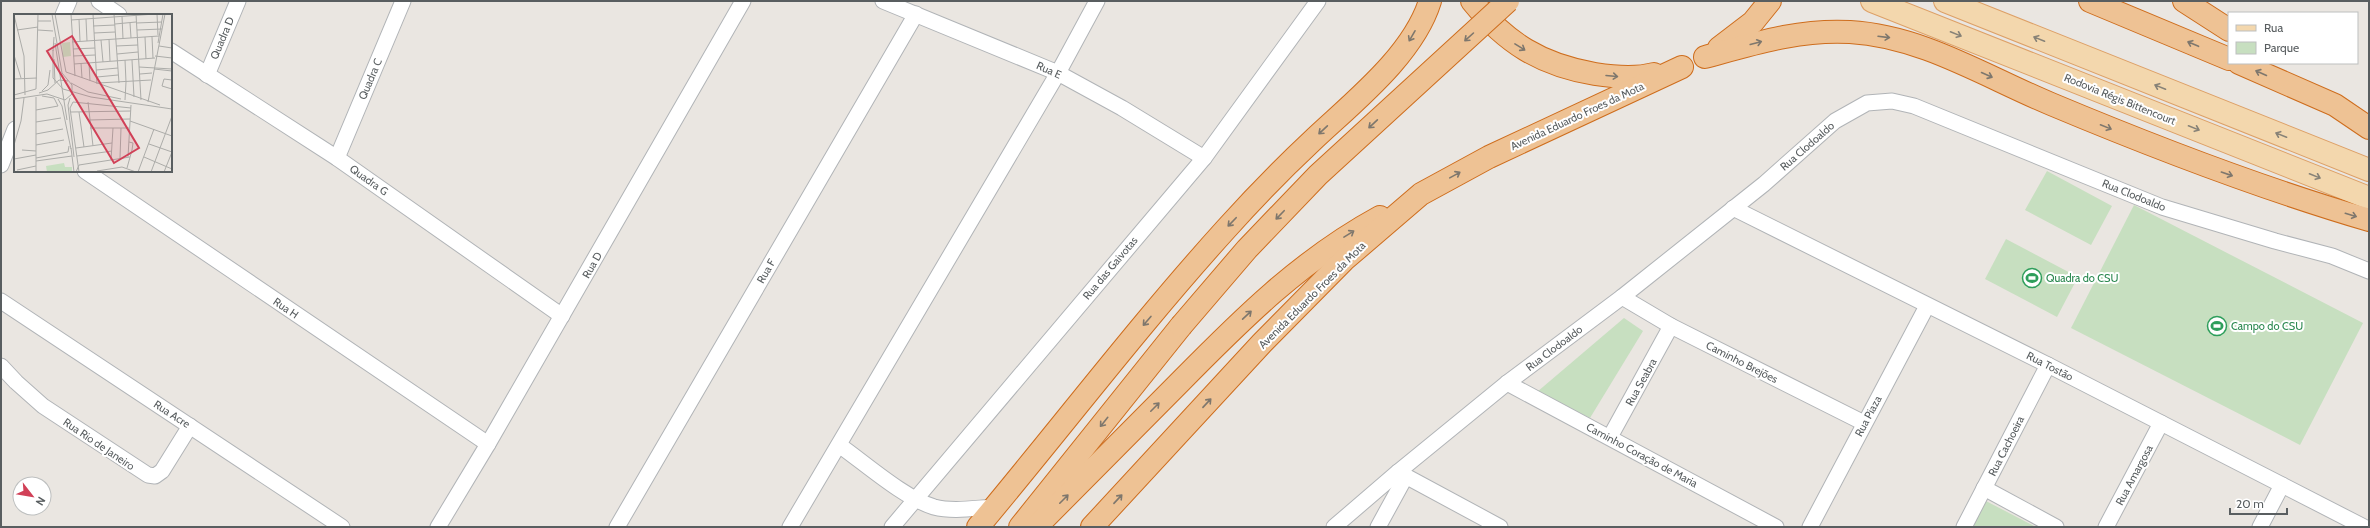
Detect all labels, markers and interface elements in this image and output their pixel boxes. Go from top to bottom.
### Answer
legend [2228,12,2358,64]
inset map [14,14,172,172]
street label: Quadra D [207,15,237,61]
text: Rua [2264,20,2283,35]
one-way arrow [1408,30,1416,42]
one-way arrow [1949,31,1961,39]
one-way arrow [1464,32,1474,41]
one-way arrow [1877,33,1890,41]
one-way arrow [2033,35,2045,43]
one-way arrow [1749,39,1762,46]
one-way arrow [2187,40,2199,47]
text: Parque [2264,40,2299,55]
one-way arrow [1514,43,1526,51]
street label: Quadra C [355,56,385,102]
street label: Rua E [1034,58,1064,82]
one-way arrow [2255,68,2267,76]
street label: Rodovia Régis Bittencourt [2062,70,2178,128]
one-way arrow [1980,72,1992,79]
one-way arrow [1605,73,1618,80]
street label: Avenida Eduardo Froes da Mota [1508,79,1647,153]
one-way arrow [2154,83,2166,91]
one-way arrow [1368,119,1378,129]
street label: Rua Clodoaldo [1777,119,1837,173]
one-way arrow [2100,123,2112,131]
one-way arrow [1318,125,1328,135]
one-way arrow [2187,125,2199,133]
one-way arrow [2275,131,2287,138]
street label: Quadra G [347,162,391,198]
one-way arrow [1449,171,1461,178]
one-way arrow [2221,171,2233,179]
one-way arrow [2308,173,2320,181]
street label: Rua Clodoaldo [2100,176,2168,214]
one-way arrow [1275,210,1285,220]
one-way arrow [2344,212,2357,219]
one-way arrow [1227,217,1237,227]
one-way arrow [1343,230,1355,238]
street label: Rua das Gaivotas [1079,233,1141,302]
street label: Avenida Eduardo Froes da Mota [1256,238,1369,351]
street label: Rua D [579,249,605,281]
street label: Rua F [753,256,779,286]
sports icon: Quadra do CSU [2021,267,2043,289]
place label: Quadra do CSU [2046,271,2119,285]
street label: Rua H [271,294,301,322]
one-way arrow [1242,310,1252,320]
one-way arrow [1142,315,1151,326]
sports icon: Campo do CSU [2206,315,2228,337]
place label: Campo do CSU [2231,319,2303,333]
street label: Rua Clodoaldo [1523,322,1585,374]
street label: Caminho Brejões [1704,338,1781,386]
street label: Rua Tostão [2024,348,2076,384]
street label: Rua Seabra [1622,355,1660,408]
street label: Rua Piaza [1851,393,1885,439]
street label: Rua Acre [151,397,193,431]
one-way arrow [1202,399,1211,409]
one-way arrow [1150,402,1160,412]
street label: Rua Cachoeira [1985,413,2027,478]
street label: Rua Rio de Janeiro [61,415,137,473]
one-way arrow [1099,417,1108,428]
street label: Caminho Coração de Maria [1584,420,1701,491]
street label: Rua Amargosa [2112,442,2156,508]
north arrow [12,476,52,516]
scale bar [2230,490,2287,516]
one-way arrow [1114,493,1123,504]
text: N [33,494,49,508]
one-way arrow [1059,494,1069,504]
text: 20 m [2236,496,2264,511]

